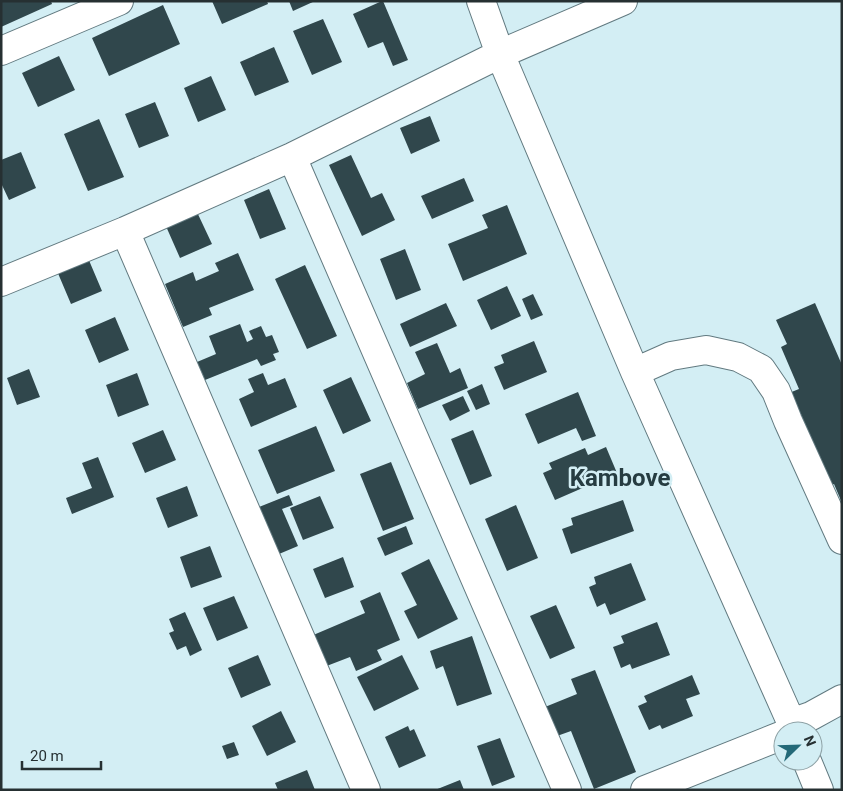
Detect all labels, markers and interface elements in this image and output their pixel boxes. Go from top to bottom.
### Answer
district label: Kambove [570,464,670,492]
north arrow [773,721,823,771]
text: N [801,733,819,749]
scale bar [22,738,101,770]
text: 20 m [30,747,64,765]

